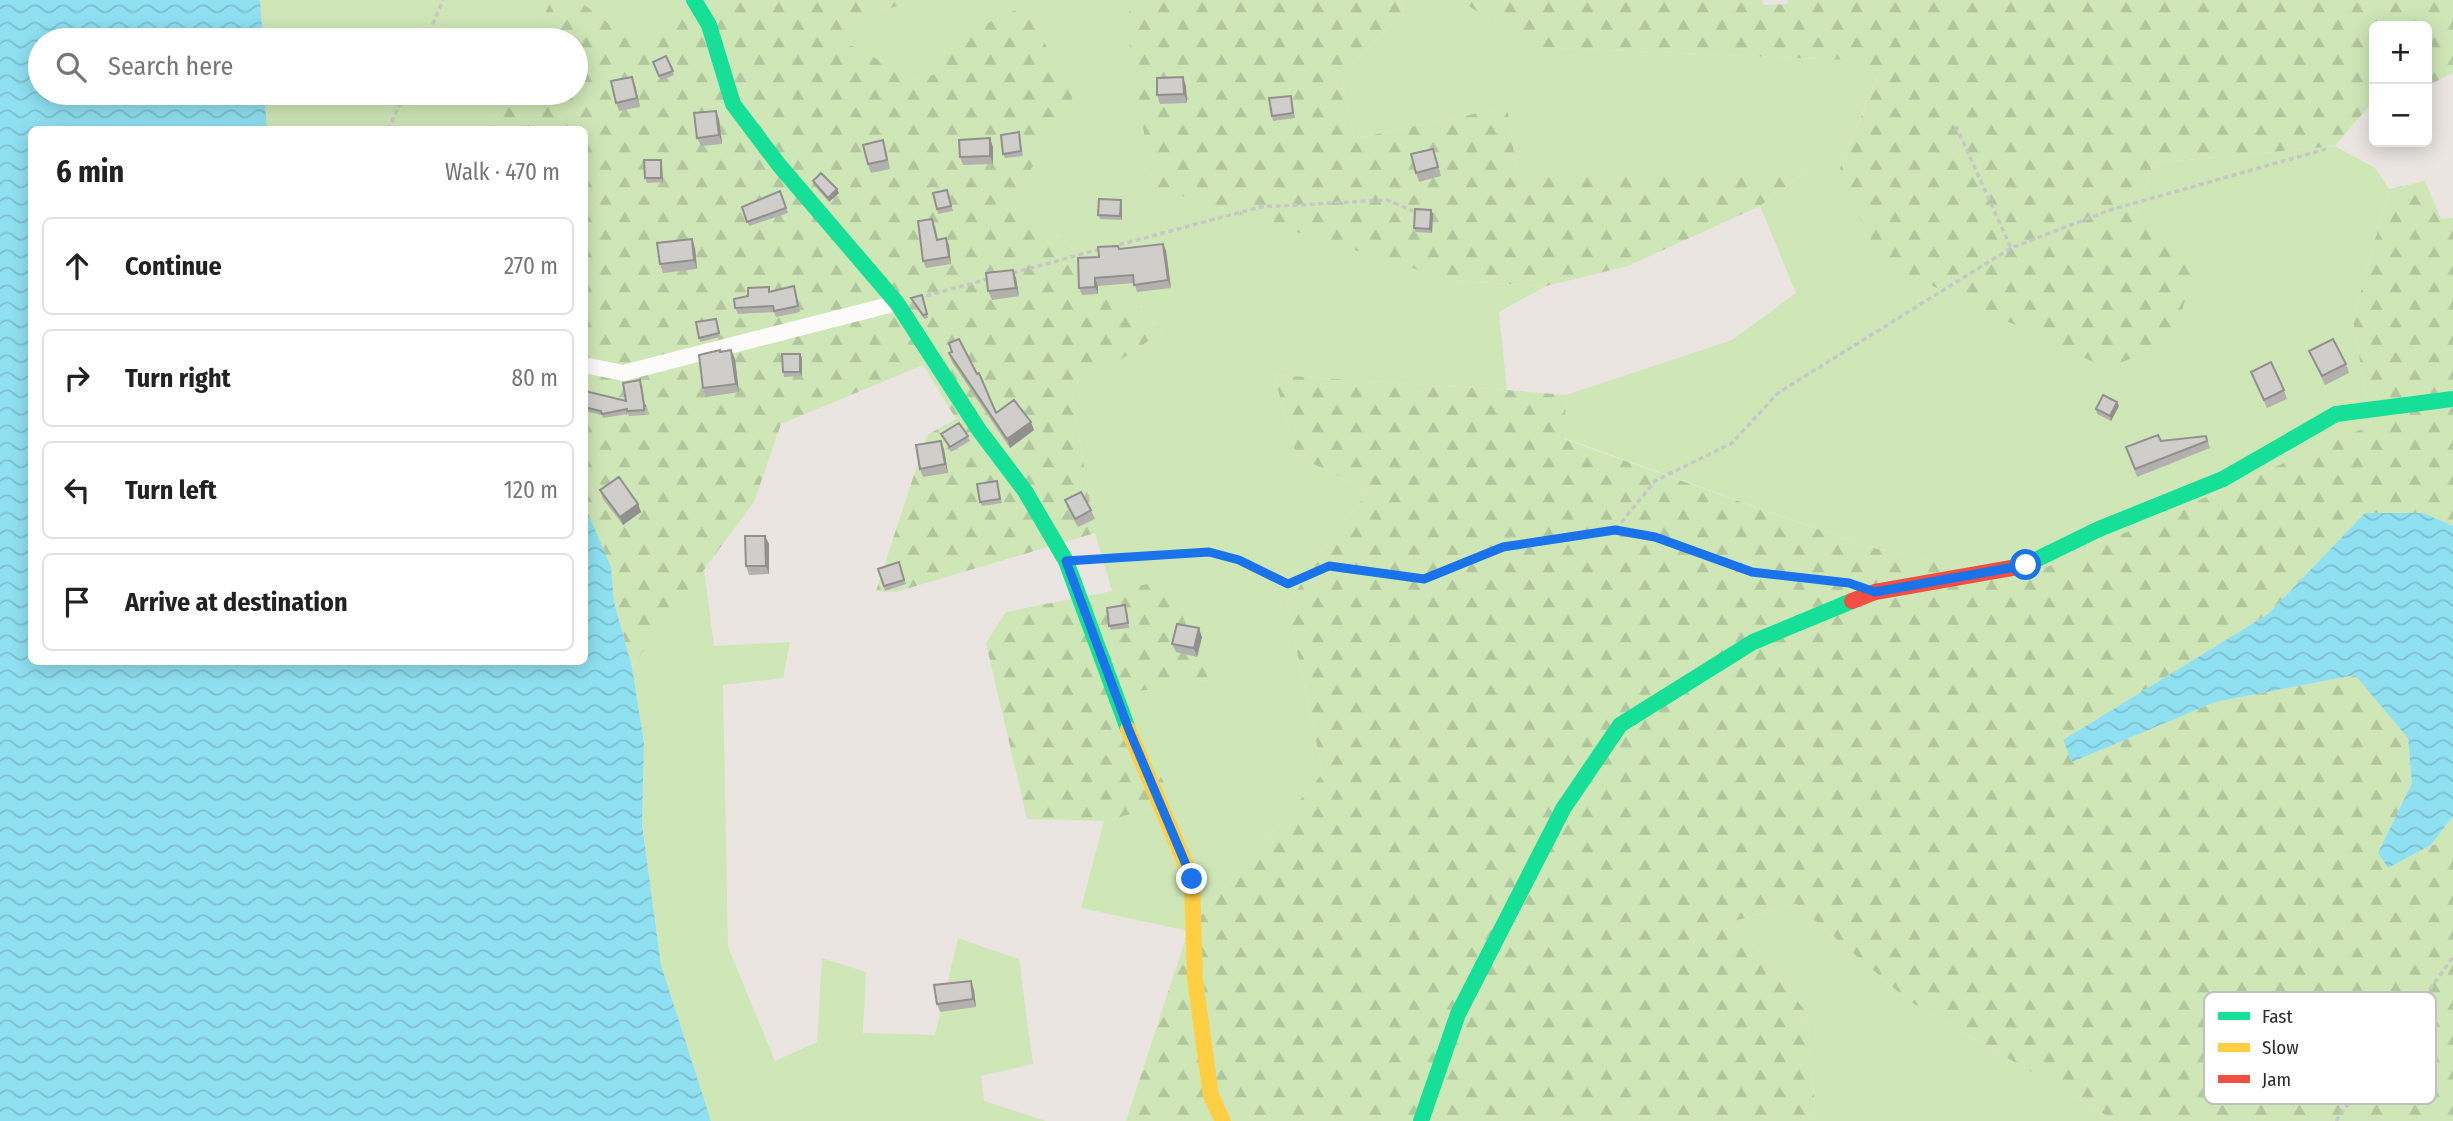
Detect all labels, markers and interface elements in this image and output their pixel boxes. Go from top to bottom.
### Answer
map controls [2369,21,2432,147]
button: + [2369,21,2432,84]
search box [28,28,588,105]
icon: search [52,48,90,86]
text: Search here [108,51,233,82]
button: − [2369,84,2432,147]
text: 6 min [56,154,124,190]
text: Walk · 470 m [445,158,560,186]
icon: ahead [58,247,96,285]
text: Continue [125,251,222,282]
text: 270 m [504,252,558,280]
icon: right [58,359,96,397]
text: Turn right [125,363,231,394]
text: 80 m [511,364,558,392]
icon: left [58,471,96,509]
text: Turn left [125,475,217,506]
text: 120 m [504,476,558,504]
route start [2010,549,2041,580]
icon: arrive [58,583,96,621]
text: Arrive at destination [125,587,348,618]
route end [1176,863,1207,894]
legend [2204,992,2436,1104]
text: Fast [2262,1005,2293,1028]
text: Slow [2262,1036,2299,1059]
text: Jam [2262,1068,2291,1091]

